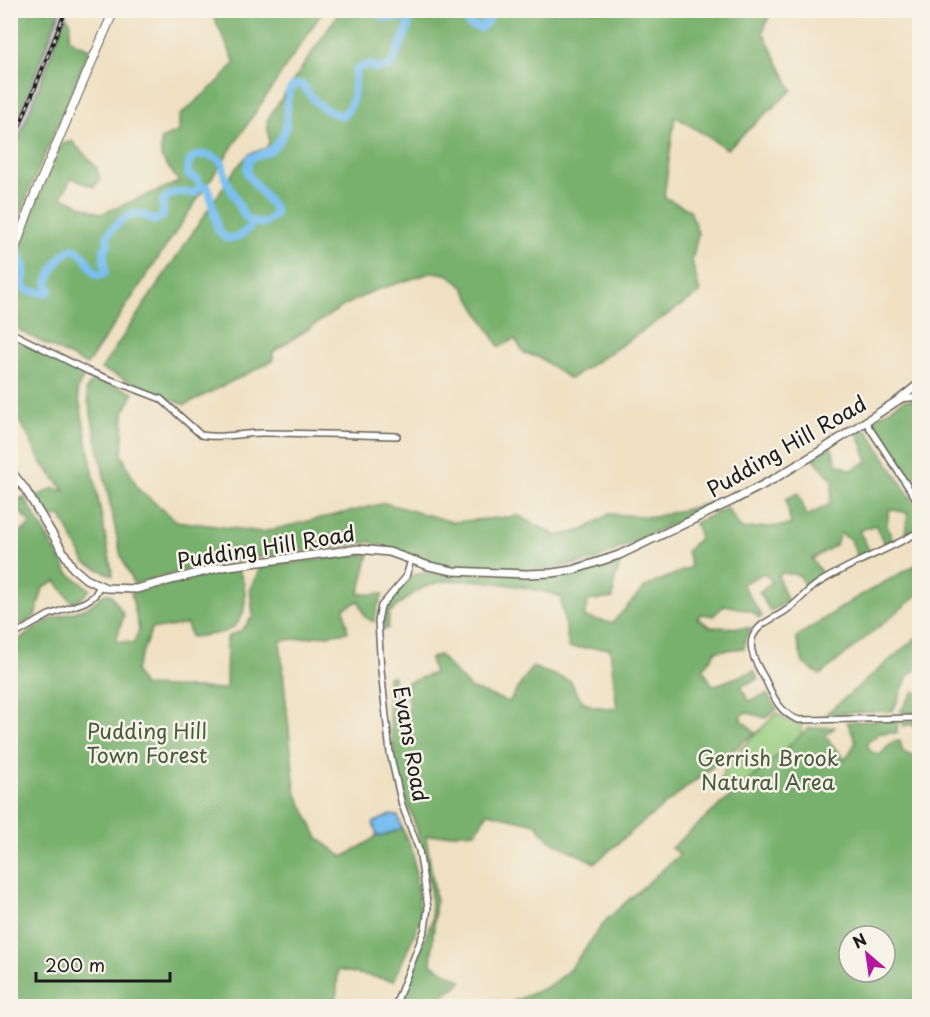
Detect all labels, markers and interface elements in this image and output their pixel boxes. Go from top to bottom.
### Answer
street label: Pudding Hill Road [700,387,872,504]
street label: Pudding Hill Road [175,516,357,576]
street label: Evans Road [386,683,438,804]
park label: Pudding Hill Town Forest [87,714,207,770]
park label: Gerrish Brook Natural Area [697,741,839,797]
north arrow [837,924,897,984]
text: N [848,926,871,954]
scale bar [36,945,170,983]
text: 200 m [45,951,105,978]

